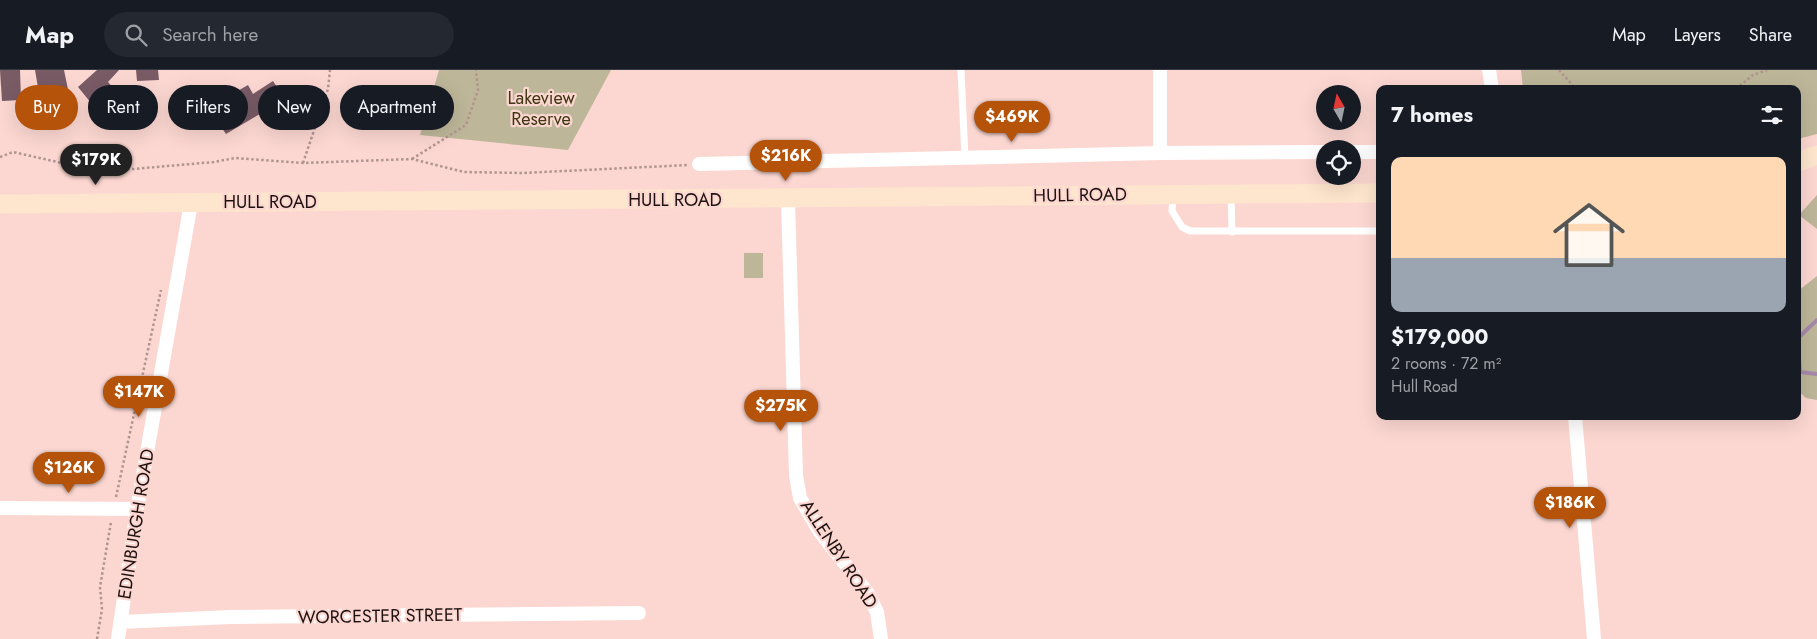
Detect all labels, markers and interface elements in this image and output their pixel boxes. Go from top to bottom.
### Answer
search box [104,12,454,57]
text: Map [25,17,74,52]
icon: search [122,21,150,49]
text: Search here [162,21,258,48]
text: Map [1612,22,1646,48]
text: Layers [1674,22,1721,48]
text: Share [1749,22,1792,48]
chip: Buy [15,85,78,130]
chip: Rent [88,85,158,130]
chip: Filters [168,85,248,130]
chip: New [258,85,330,130]
chip: Apartment [340,85,454,130]
park label: Lakeview Reserve [507,85,575,132]
north arrow [1316,85,1361,130]
map controls [1316,85,1361,185]
pin: $469K [977,100,1047,143]
text: 7 homes [1391,100,1473,130]
icon: filters [1758,101,1786,129]
text: $469K [985,105,1039,128]
pin: $216K [751,140,821,182]
button: locate [1316,140,1361,185]
pin: $179K [61,144,131,186]
text: $216K [761,144,811,167]
text: $179K [71,148,121,171]
street label: HULL ROAD [1033,181,1127,209]
street label: HULL ROAD [628,187,722,213]
street label: HULL ROAD [223,189,317,215]
icon: home [1544,190,1634,280]
text: $179,000 [1391,322,1489,352]
text: 2 rooms · 72 m² [1391,352,1501,375]
text: Hull Road [1391,375,1458,398]
pin: $147K [104,376,174,418]
text: $147K [114,380,164,403]
pin: $275K [746,390,816,432]
text: $275K [755,394,807,417]
street label: EDINBURGH ROAD [111,447,161,601]
pin: $126K [34,452,104,494]
text: $126K [44,456,94,479]
pin: $186K [1535,486,1605,529]
text: $186K [1545,491,1595,514]
street label: ALLENBY ROAD [794,495,884,613]
street label: WORCESTER STREET [298,602,463,630]

